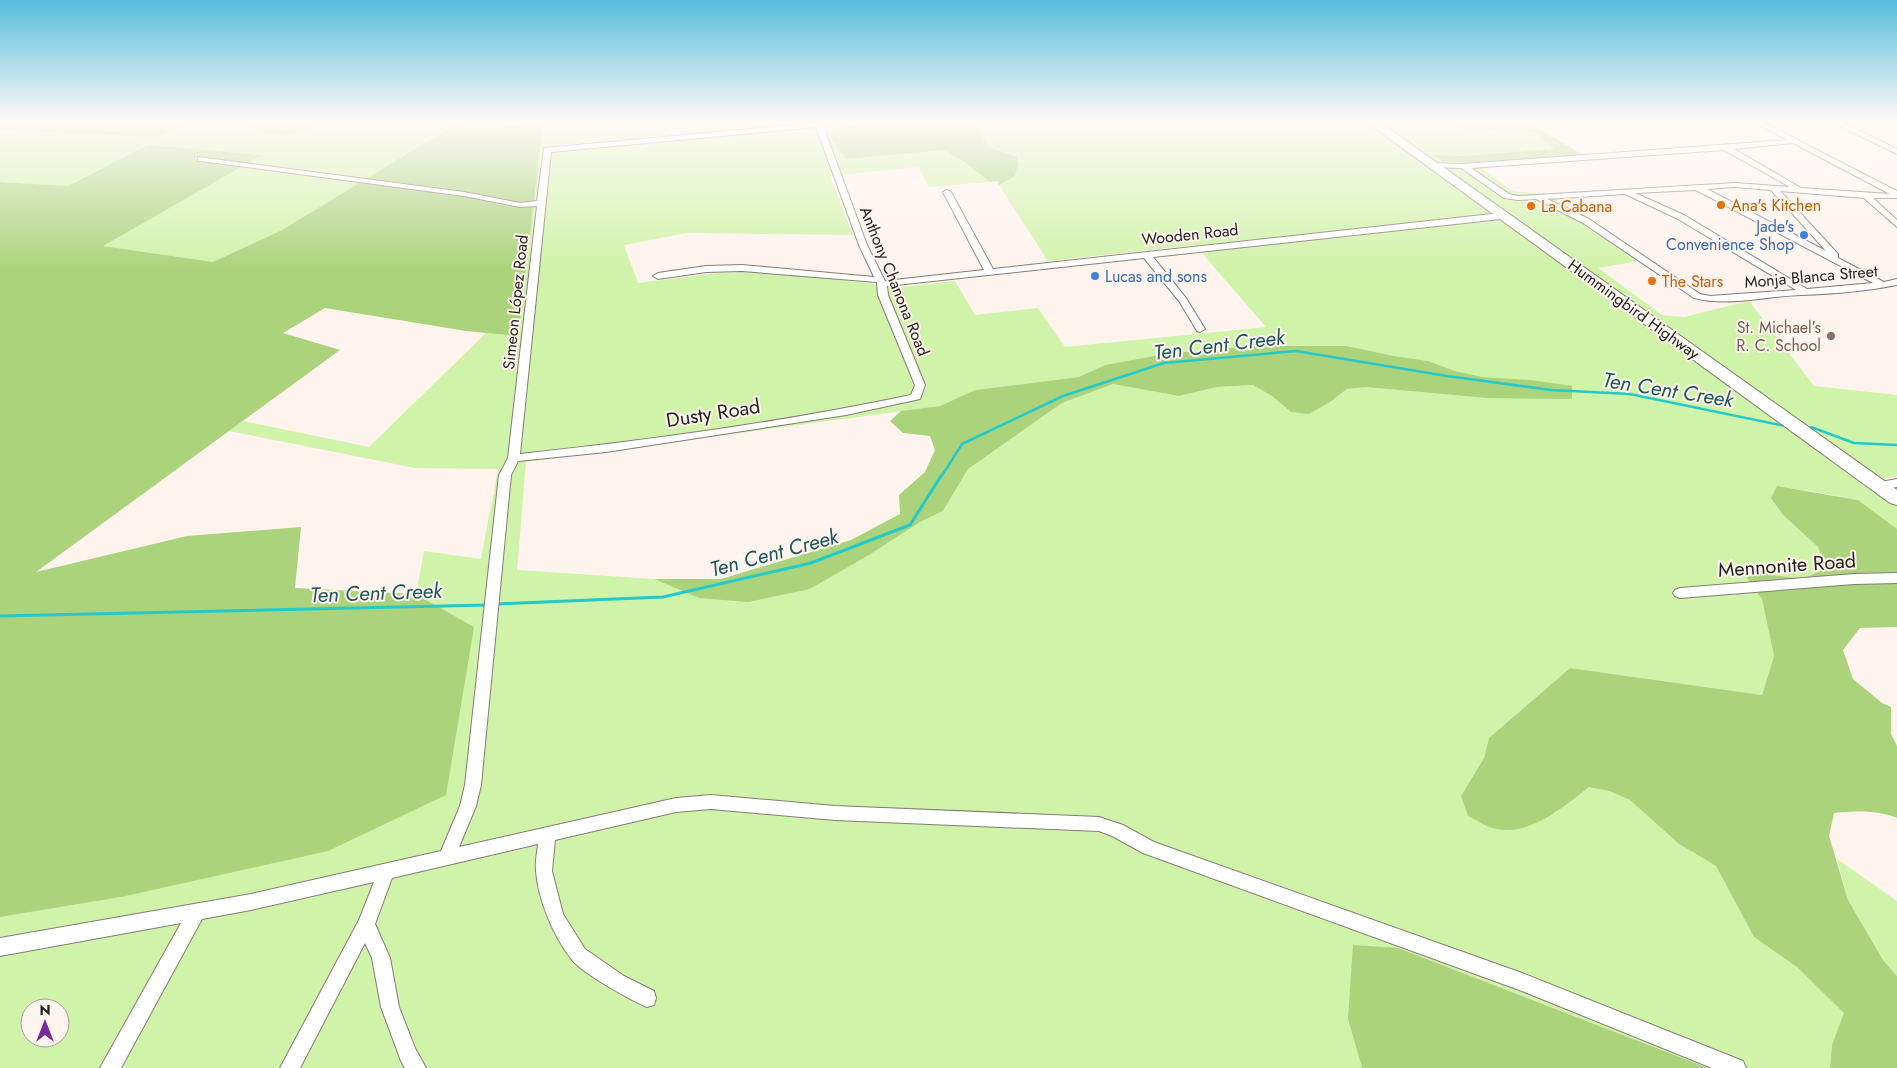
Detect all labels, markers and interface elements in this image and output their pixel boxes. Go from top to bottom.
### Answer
place label: Ana's Kitchen [1731,194,1821,217]
place label: La Cabana [1541,195,1612,218]
marker: Ana's Kitchen [1715,199,1727,211]
marker: La Cabana [1525,200,1537,212]
street label: Anthony Chanona Road [854,203,935,360]
place label: Jade's Convenience Shop [1666,215,1794,256]
street label: Wooden Road [1141,218,1240,251]
marker: Jade's Convenience Shop [1798,229,1810,241]
street label: Simeon López Road [497,234,534,371]
street label: Hummingbird Highway [1563,254,1705,366]
street label: Monja Blanca Street [1743,259,1879,294]
place label: Lucas and sons [1105,265,1207,288]
marker: Lucas and sons [1089,270,1101,282]
place label: The Stars [1662,270,1723,293]
marker: The Stars [1646,275,1658,287]
place label: St. Michael’s R. C. School [1736,316,1821,357]
water label: Ten Cent Creek [1152,322,1287,368]
marker: St. Michael’s R. C. School [1825,330,1837,342]
water label: Ten Cent Creek [1601,365,1736,415]
street label: Dusty Road [664,392,762,435]
water label: Ten Cent Creek [706,521,843,585]
street label: Mennonite Road [1717,546,1857,585]
water label: Ten Cent Creek [310,576,443,610]
north arrow [20,998,70,1048]
text: N [39,1000,51,1020]

